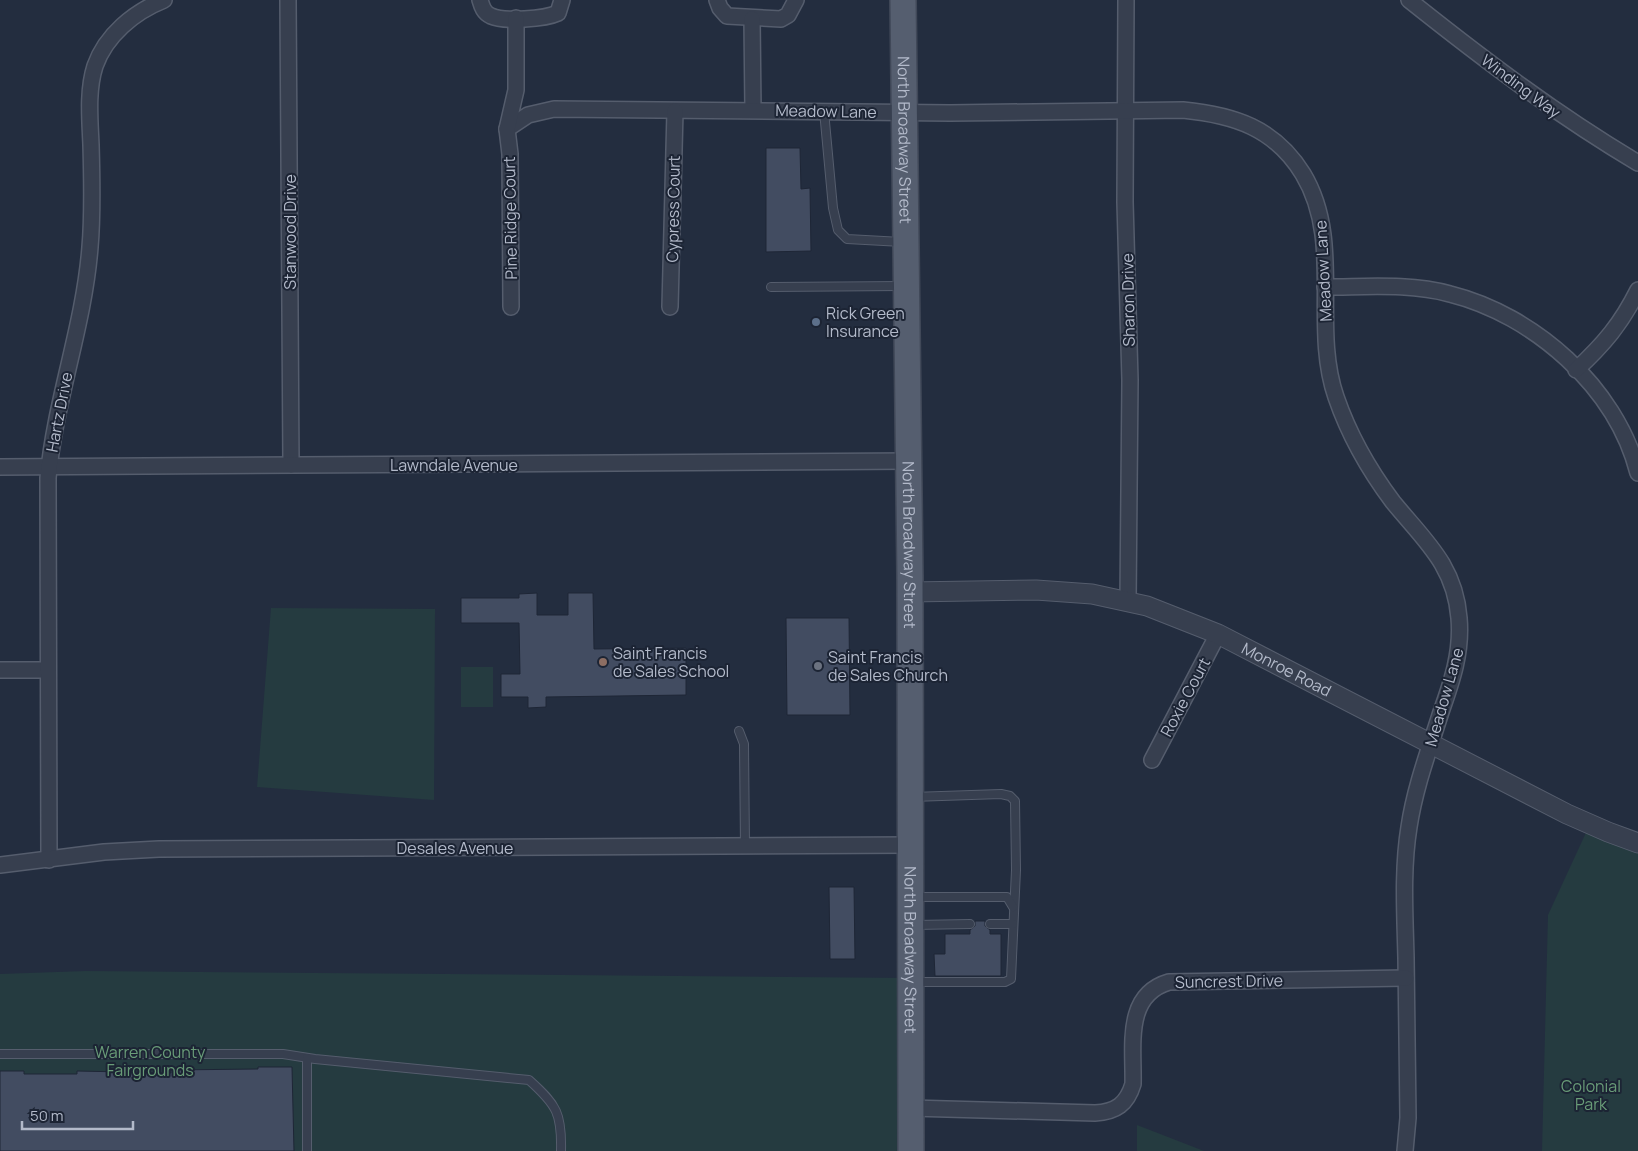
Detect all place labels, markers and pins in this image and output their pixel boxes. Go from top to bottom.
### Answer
place label: Rick Green Insurance [826,302,905,342]
marker: Rick Green Insurance [810,316,822,328]
place label: Saint Francis de Sales School [613,642,729,682]
place label: Saint Francis de Sales Church [828,646,948,686]
marker: Saint Francis de Sales School [597,656,609,668]
marker: Saint Francis de Sales Church [812,660,824,672]

